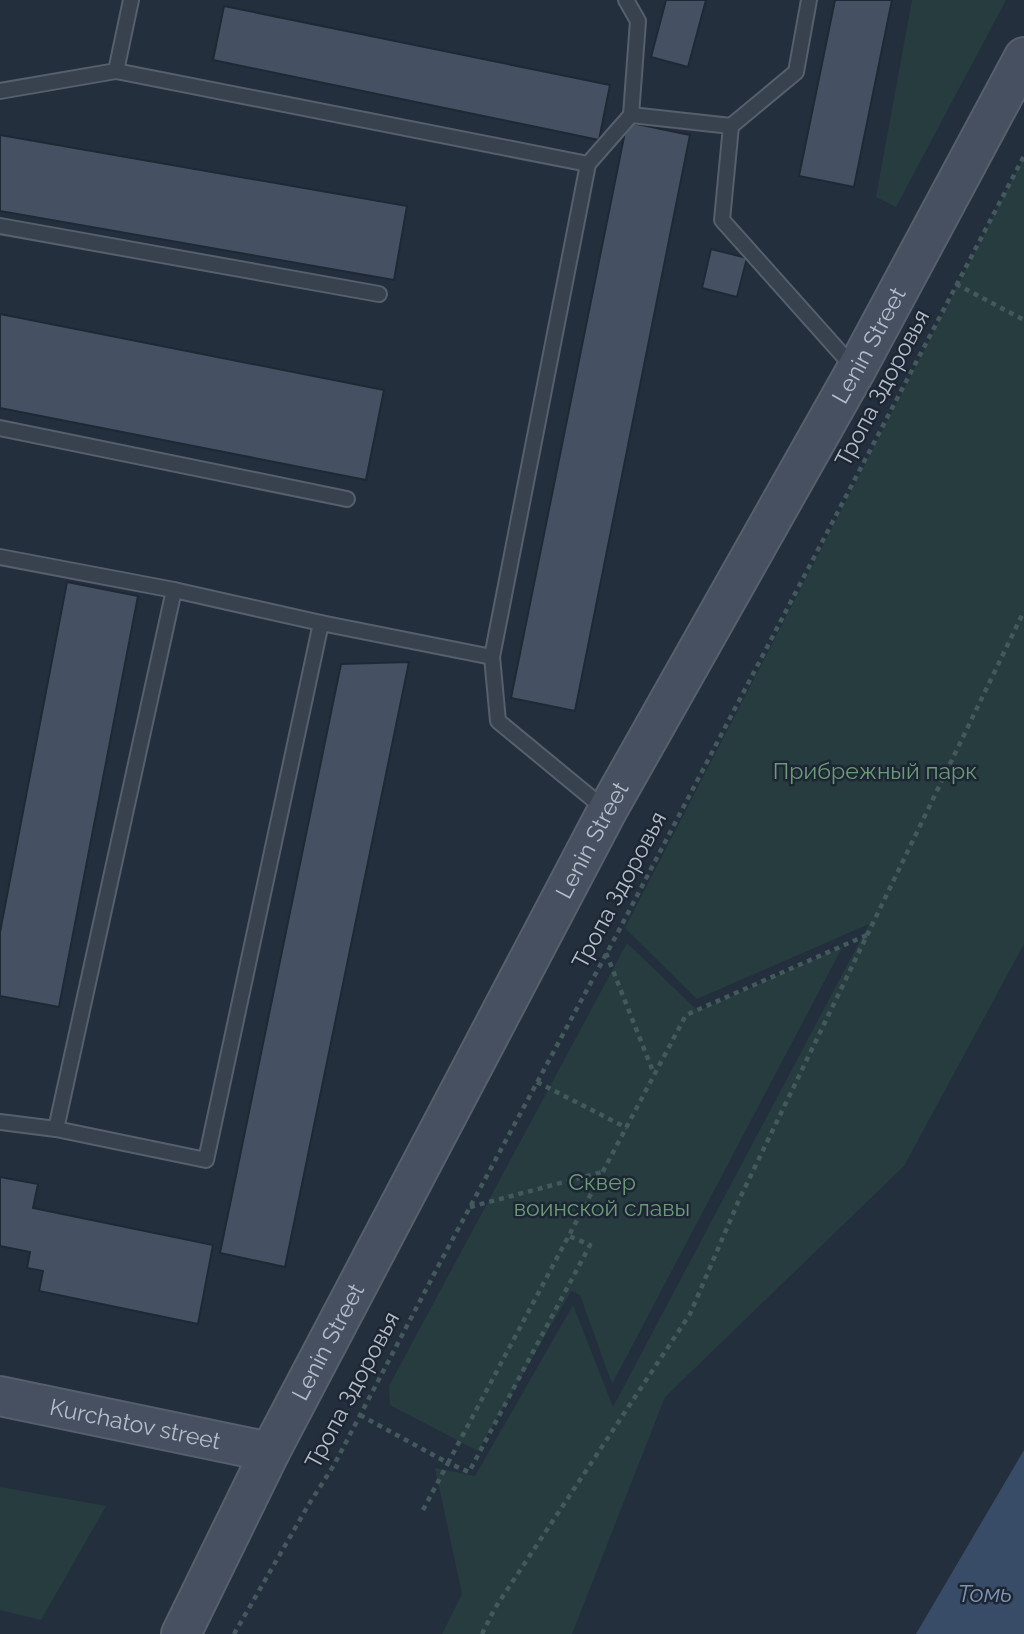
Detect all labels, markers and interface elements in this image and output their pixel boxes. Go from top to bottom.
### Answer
street label: Lenin Street [826,282,911,408]
street label: Тропа Здоровья [829,305,934,471]
park label: Прибрежный парк [773,757,977,784]
street label: Lenin Street [550,777,634,903]
street label: Тропа Здоровья [566,807,671,973]
park label: Сквер воинской славы [514,1168,690,1221]
street label: Lenin Street [286,1278,369,1405]
street label: Тропа Здоровья [299,1307,404,1473]
street label: Kurchatov street [47,1393,223,1454]
water label: Томь [958,1579,1012,1608]

